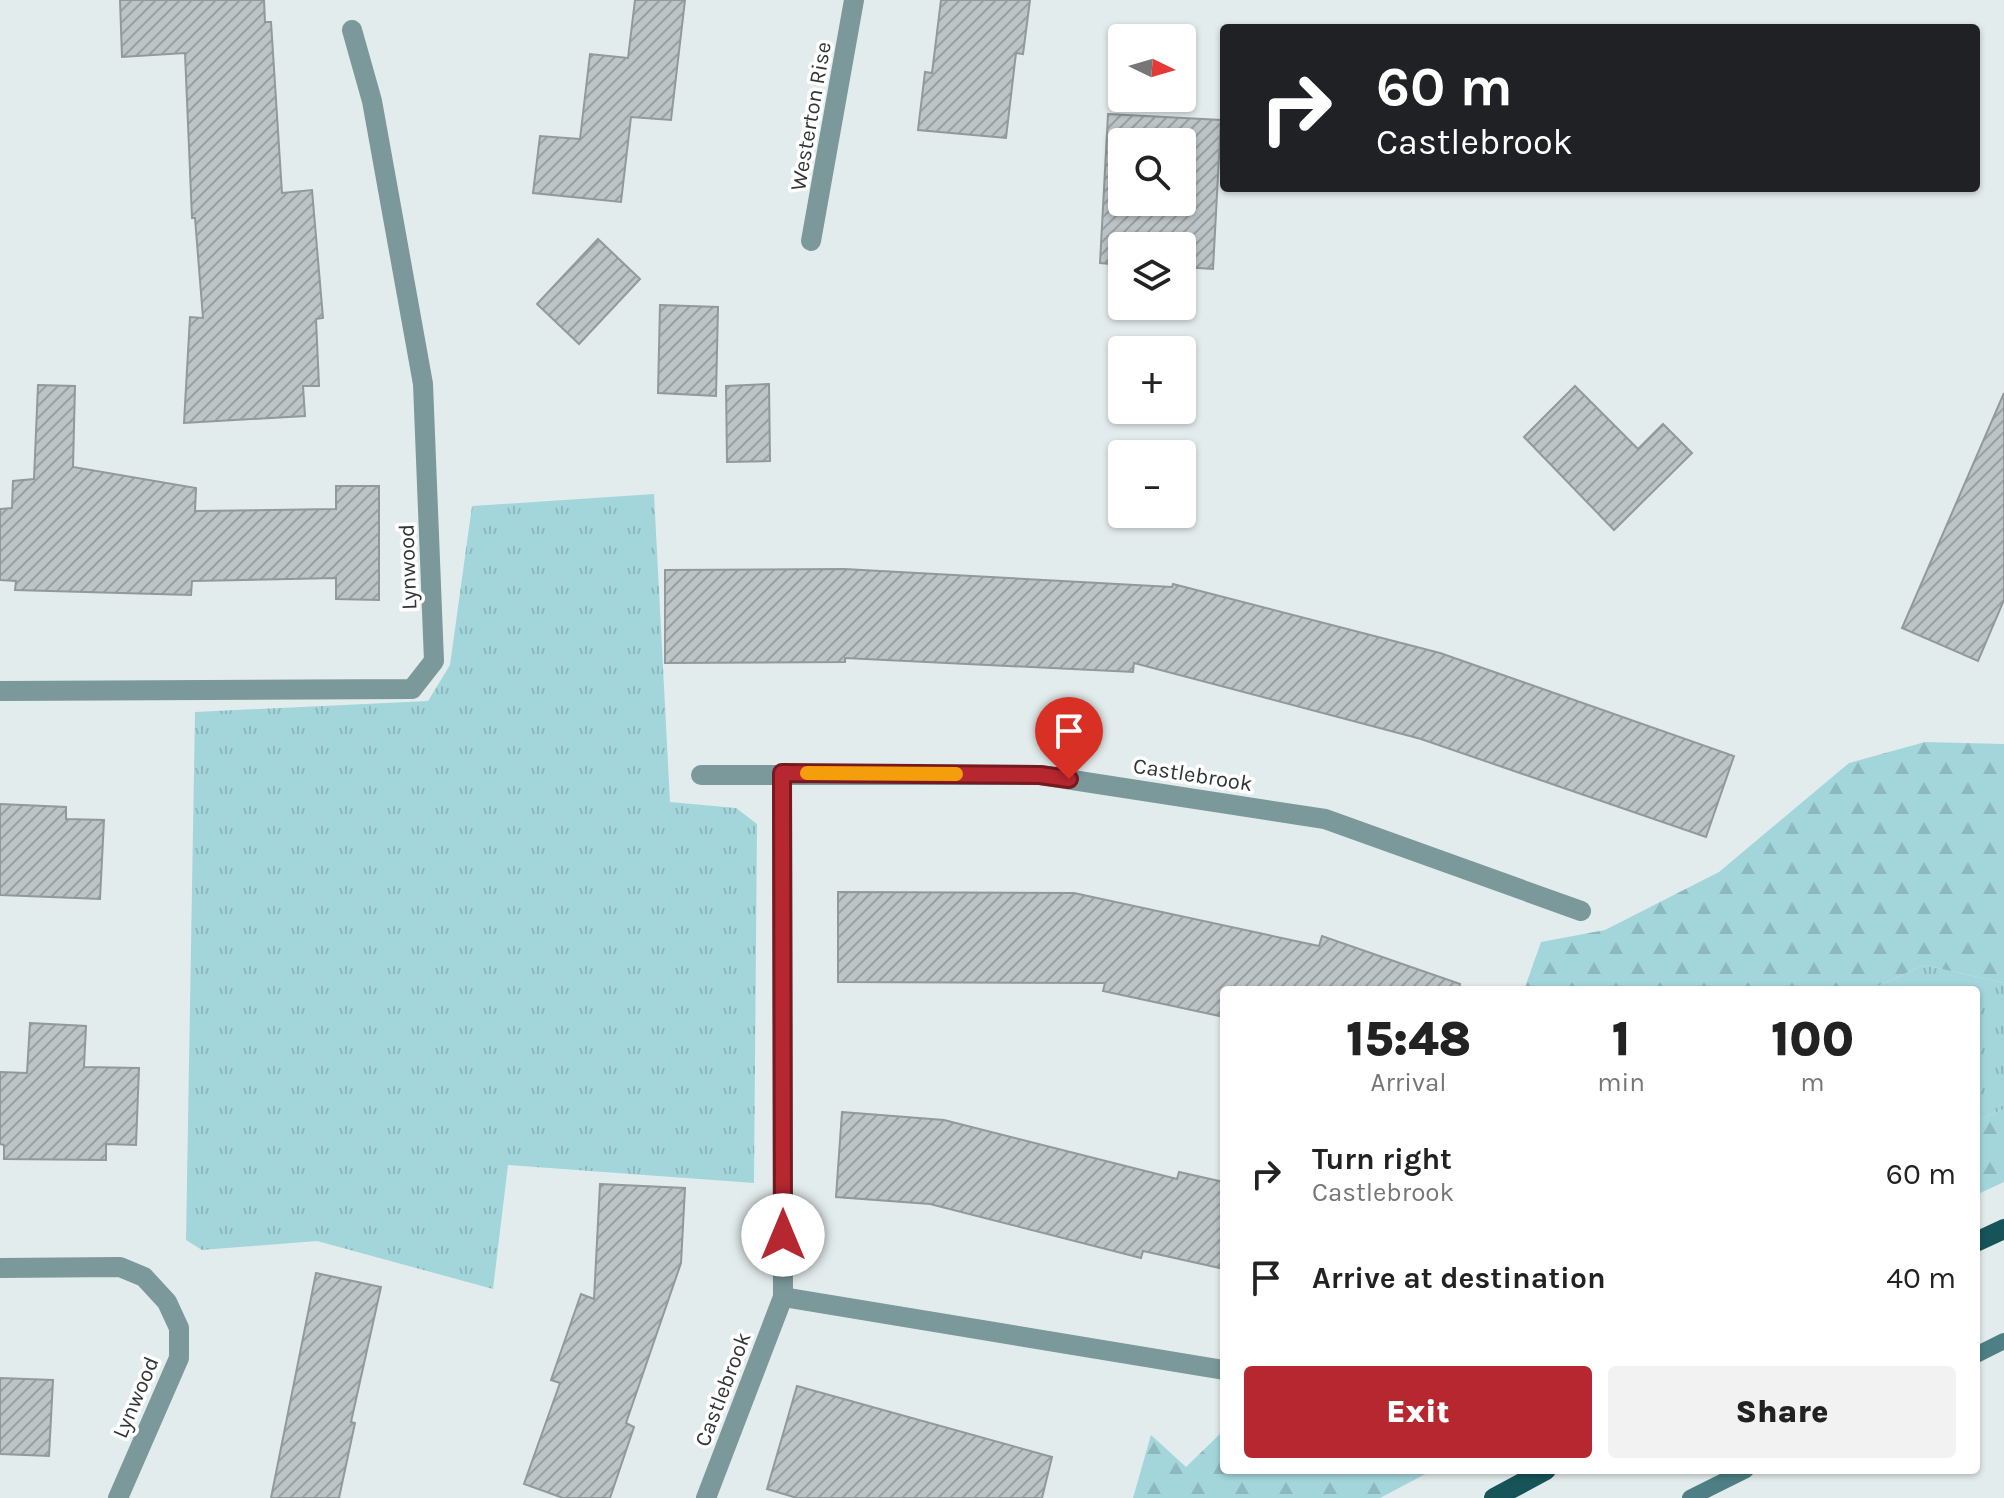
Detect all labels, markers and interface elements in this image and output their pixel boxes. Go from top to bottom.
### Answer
north arrow [1108,24,1196,112]
map controls [1108,24,1196,528]
street label: Westerton Rise [785,40,837,193]
text: 60 m [1376,54,1513,119]
icon: right [1244,56,1348,160]
text: Castlebrook [1376,121,1573,163]
button: search [1108,128,1196,216]
button: layers [1108,232,1196,320]
button: + [1108,336,1196,424]
button: − [1108,440,1196,528]
street label: Lynwood [394,523,422,611]
pin [1035,697,1103,779]
icon: arrive [1047,709,1091,753]
street label: Castlebrook [1131,753,1254,797]
text: 15:48 [1346,1011,1471,1067]
text: 1 [1612,1011,1630,1067]
text: 100 [1771,1011,1854,1067]
text: Arrival [1371,1067,1447,1098]
text: min [1597,1067,1645,1098]
text: m [1800,1067,1825,1098]
text: Turn right [1312,1141,1452,1177]
icon: right [1244,1152,1288,1196]
text: 60 m [1886,1156,1956,1192]
text: Castlebrook [1312,1177,1454,1208]
position arrow [741,1193,825,1277]
icon: arrive [1244,1256,1288,1300]
text: Arrive at destination [1312,1260,1606,1296]
text: 40 m [1886,1260,1956,1296]
street label: Castlebrook [689,1329,757,1450]
street label: Lynwood [107,1353,165,1442]
button: Exit [1244,1366,1592,1458]
button: Share [1608,1366,1956,1458]

